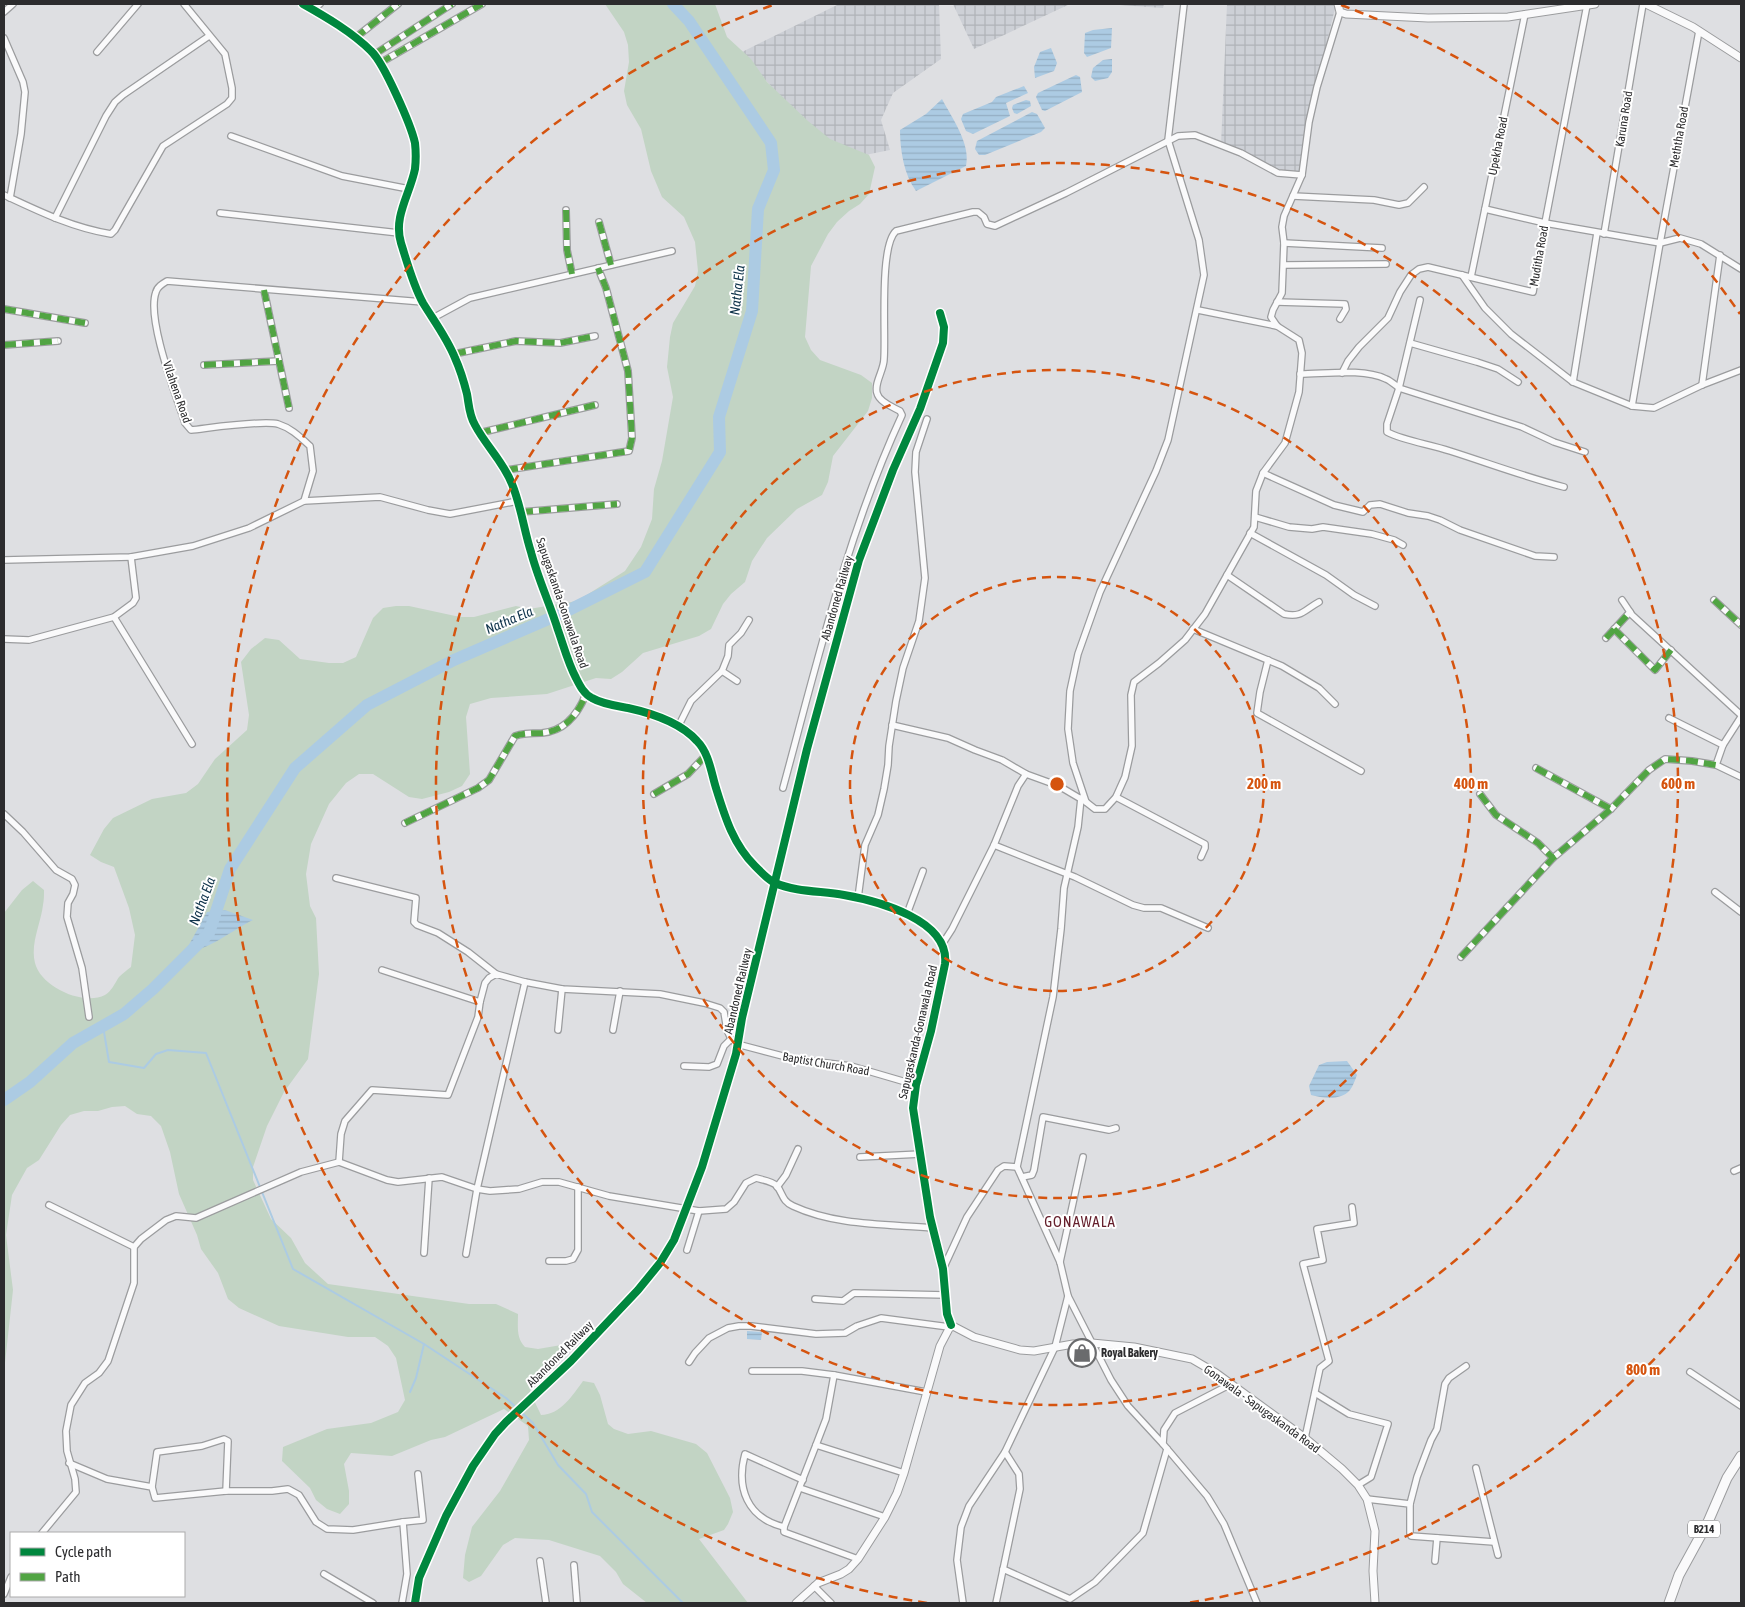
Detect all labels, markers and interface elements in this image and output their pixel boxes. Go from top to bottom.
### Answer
street label: Karuna Road [1613,90,1635,148]
street label: Meththa Road [1667,105,1691,169]
street label: Upekha Road [1485,115,1511,177]
street label: Muditha Road [1527,224,1551,288]
water label: Natha Ela [726,264,748,316]
street label: Vilahena Road [160,359,194,425]
street label: Sapugaskanda-Gonawala Road [533,536,591,670]
street label: Abandoned Railway [818,554,856,642]
water label: Natha Ela [483,603,536,637]
centre of rings [1048,775,1066,793]
text: 200 m [1247,775,1281,792]
text: 400 m [1453,775,1488,792]
text: 600 m [1661,775,1695,792]
water label: Natha Ela [186,874,219,927]
street label: Abandoned Railway [721,947,755,1035]
street label: Sapugaskanda-Gonawala Road [896,964,940,1100]
street label: Baptist Church Road [782,1049,870,1079]
district label: GONAWALA [1044,1213,1116,1230]
street label: Abandoned Railway [524,1318,596,1390]
shop icon: Royal Bakery [1067,1338,1097,1368]
place label: Royal Bakery [1101,1346,1158,1360]
text: 800 m [1626,1361,1660,1378]
street label: Gonawala - Sapugaskanda Road [1201,1362,1323,1456]
road number: B214 [1688,1520,1720,1538]
legend [10,1532,185,1597]
text: Cycle path [55,1543,112,1560]
text: Path [55,1568,81,1585]

